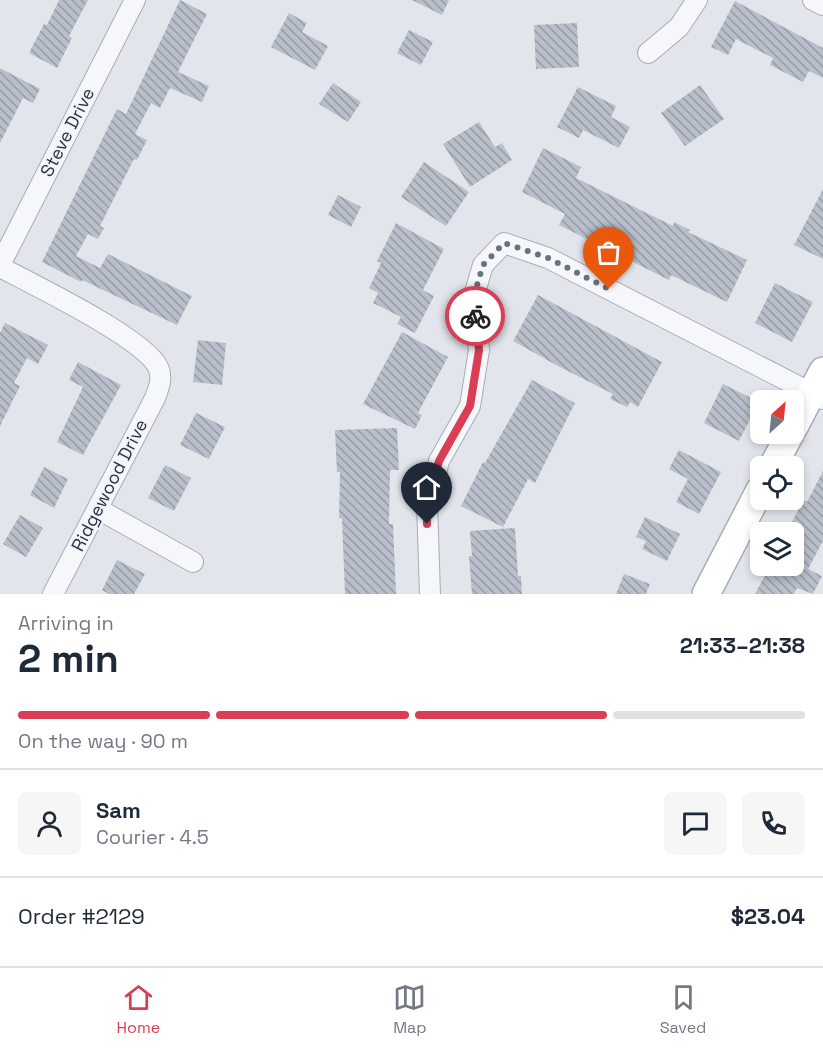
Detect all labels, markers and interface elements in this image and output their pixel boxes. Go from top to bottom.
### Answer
street label: Steve Drive [35,84,99,180]
pin [583,227,634,289]
icon: bag [592,236,625,269]
courier [445,286,505,346]
icon: bike [459,300,492,333]
north arrow [750,390,804,444]
map controls [750,390,804,576]
street label: Ridgewood Drive [66,415,152,555]
button: locate [750,456,804,510]
pin [401,462,452,524]
icon: home [410,471,443,504]
button: layers [750,522,804,576]
text: Arriving in [18,610,114,636]
text: 21:33–21:38 [680,631,805,659]
text: 2 min [18,634,119,683]
text: On the way · 90 m [18,728,188,754]
button: person [18,792,81,855]
button: chat [664,792,727,855]
button: phone [742,792,805,855]
text: Sam [96,796,141,824]
text: Courier · 4.5 [96,824,209,850]
text: Order #2129 [18,902,145,930]
text: $23.04 [731,902,805,930]
tab: Home [117,981,160,1038]
tab: Map [393,981,427,1038]
tab: Saved [660,981,706,1038]

